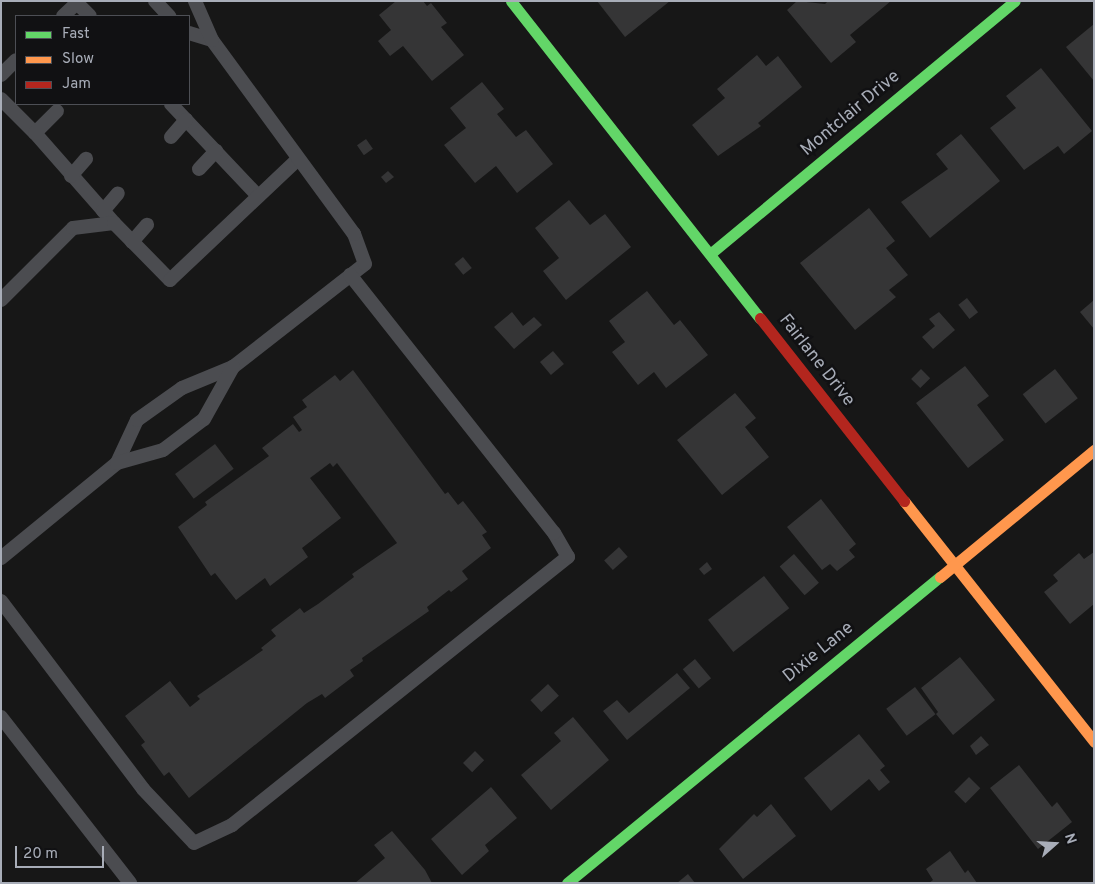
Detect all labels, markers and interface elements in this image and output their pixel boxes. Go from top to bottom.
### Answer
legend [15,15,190,105]
text: Fast [62,25,90,44]
text: Slow [62,50,94,69]
street label: Montclair Drive [797,66,905,162]
text: Jam [62,75,91,94]
street label: Fairlane Drive [773,311,859,411]
street label: Dixie Lane [779,618,859,688]
north arrow [1030,819,1080,869]
text: N [1060,831,1079,846]
scale bar [18,836,106,868]
text: 20 m [23,845,58,864]

